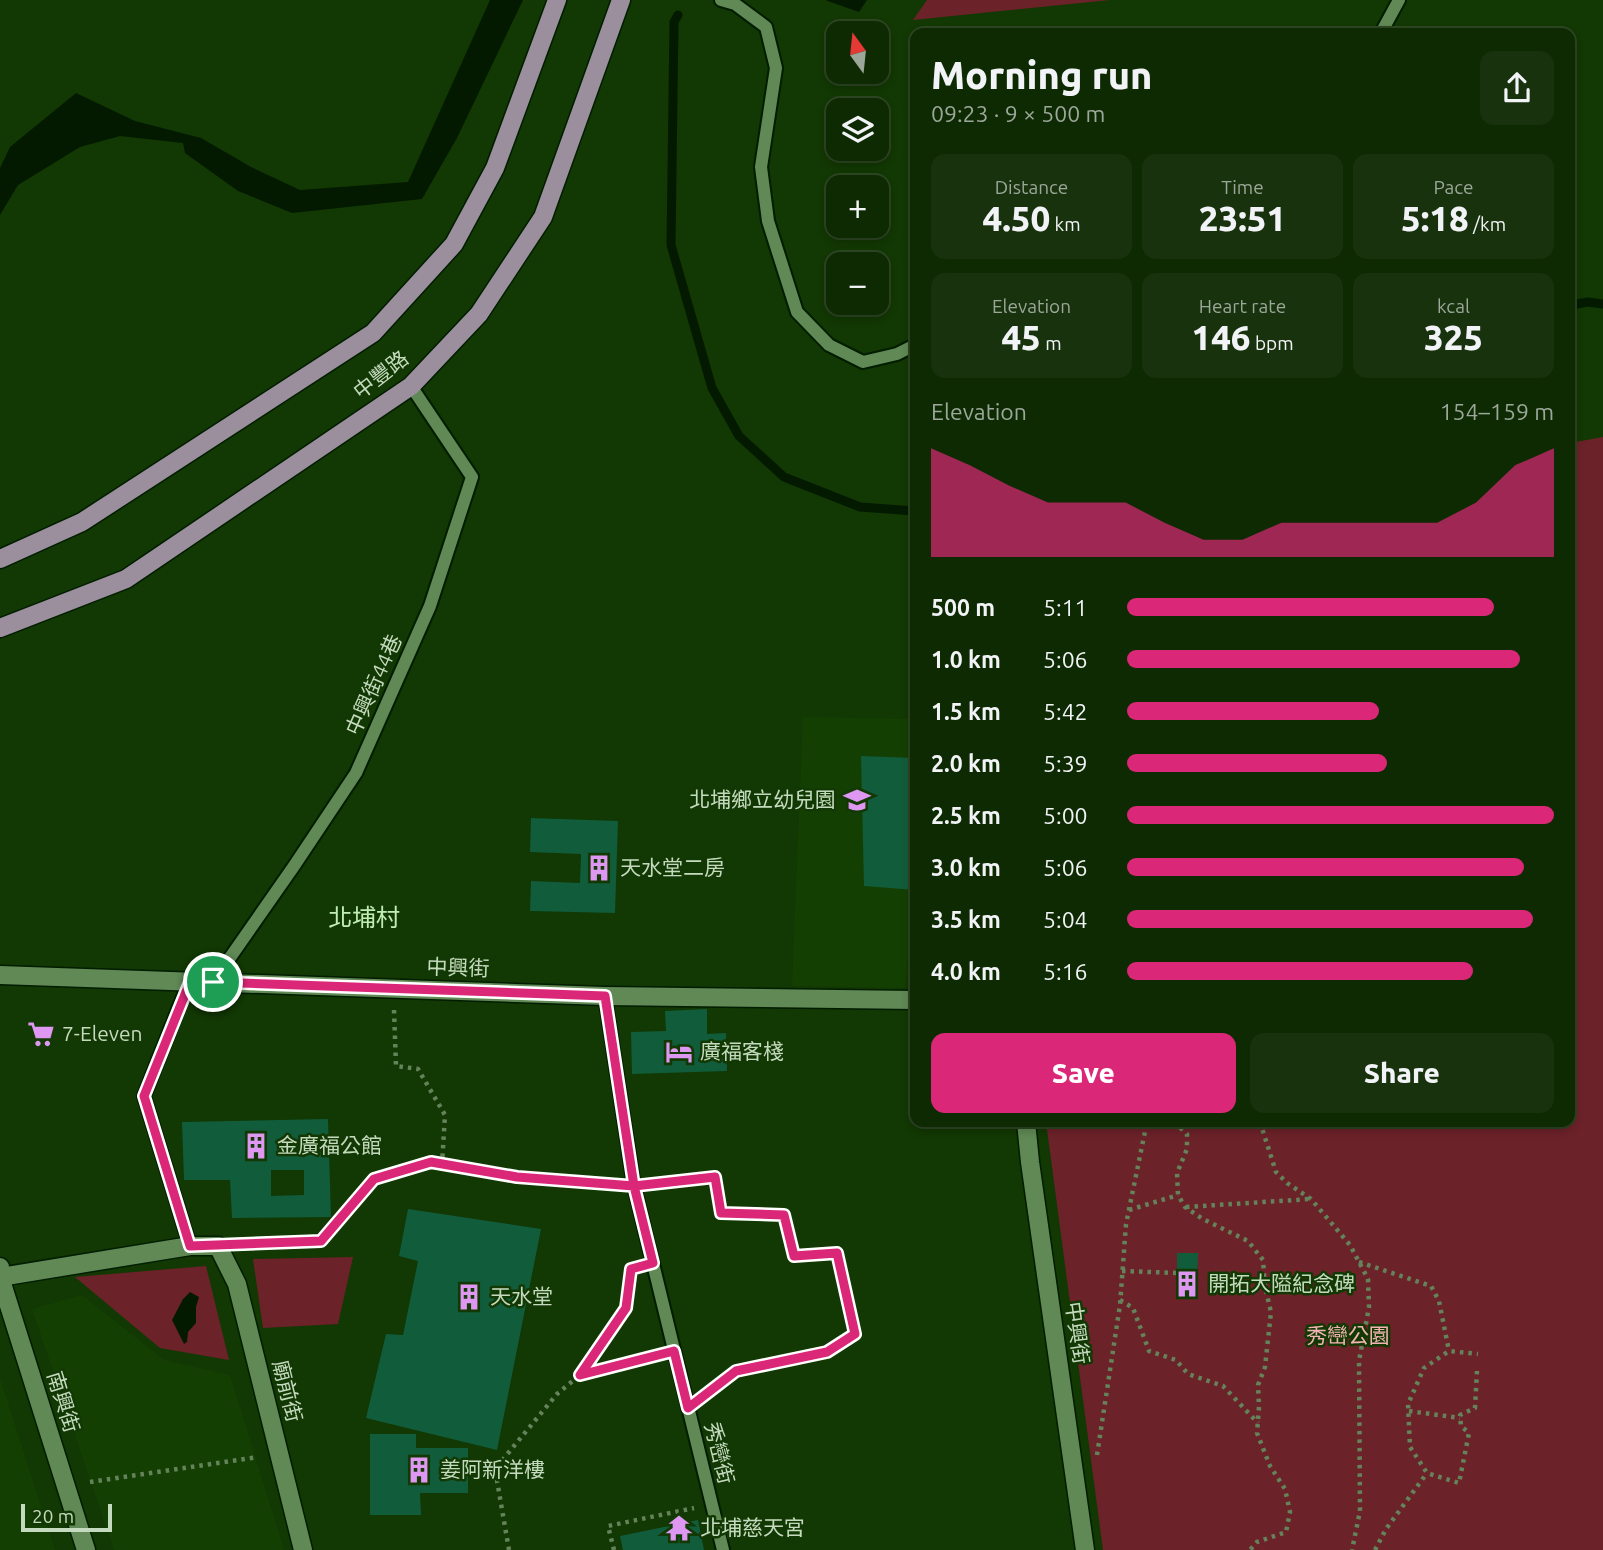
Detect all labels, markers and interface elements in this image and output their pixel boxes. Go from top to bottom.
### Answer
north arrow [826,21,889,84]
map controls [826,21,889,315]
button: share [1480,51,1554,125]
text: Morning run [931,54,1152,96]
button: layers [826,98,889,161]
text: 09:23 · 9 × 500 m [931,101,1105,126]
button: + [826,175,889,238]
text: Distance [995,176,1068,198]
text: Time [1221,176,1264,198]
text: Pace [1433,176,1474,198]
text: 4.50 [982,198,1050,238]
text: 23:51 [1199,198,1286,238]
text: 5:18 [1401,198,1469,238]
text: km [1050,213,1081,235]
text: /km [1469,213,1506,235]
button: − [826,252,889,315]
text: Elevation [992,295,1071,317]
text: Heart rate [1199,295,1286,317]
text: kcal [1437,295,1470,317]
text: 45 [1001,317,1041,357]
text: 146 [1191,317,1251,357]
text: 325 [1424,317,1483,357]
text: m [1041,332,1062,354]
text: bpm [1251,332,1294,354]
street label: 中豐路 [348,345,413,403]
text: Elevation [931,399,1027,424]
text: 154–159 m [1440,399,1554,424]
text: 500 m [931,595,995,620]
text: 5:11 [1043,595,1088,620]
street label: 中興街44巷 [340,631,406,739]
text: 1.0 km [931,647,1001,672]
text: 5:06 [1043,647,1088,672]
text: 1.5 km [931,699,1001,724]
text: 5:42 [1043,699,1088,724]
text: 2.0 km [931,751,1001,776]
text: 5:39 [1043,751,1088,776]
school or university icon: 北埔鄉立幼兒園 [842,785,872,815]
place label: 北埔鄉立幼兒園 [689,787,836,811]
text: 2.5 km [931,803,1001,828]
text: 5:00 [1043,803,1088,828]
building icon: 天水堂二房 [584,853,614,883]
place label: 天水堂二房 [620,855,725,879]
text: 3.0 km [931,855,1001,880]
text: 5:06 [1043,855,1088,880]
district label: 北埔村 [328,904,400,931]
text: 3.5 km [931,907,1001,932]
text: 5:04 [1043,907,1088,932]
pin [183,952,243,1012]
street label: 中興街 [426,954,490,980]
text: 4.0 km [931,959,1001,984]
text: 5:16 [1043,959,1088,984]
icon: arrive [194,963,232,1001]
supermarket icon: 7-Eleven [26,1019,56,1049]
place label: 7-Eleven [62,1021,143,1045]
button: Save [931,1033,1236,1113]
button: Share [1250,1033,1554,1113]
hotel icon: 廣福客棧 [664,1037,694,1067]
place label: 廣福客棧 [700,1039,784,1063]
building icon: 金廣福公館 [241,1131,271,1161]
place label: 金廣福公館 [277,1133,382,1157]
building icon: 開拓大隘紀念碑 [1172,1269,1202,1299]
place label: 開拓大隘紀念碑 [1208,1271,1355,1295]
building icon: 天水堂 [454,1282,484,1312]
place label: 天水堂 [490,1284,553,1308]
street label: 中興街 [1062,1300,1094,1366]
park label: 秀巒公園 [1306,1323,1390,1347]
street label: 廟前街 [269,1357,307,1424]
street label: 南興街 [43,1368,85,1435]
street label: 秀巒街 [701,1419,739,1486]
building icon: 姜阿新洋樓 [404,1455,434,1485]
place label: 姜阿新洋樓 [440,1457,545,1481]
scale bar [21,1501,112,1533]
text: 20 m [32,1505,74,1527]
temple icon: 北埔慈天宮 [664,1513,694,1543]
place label: 北埔慈天宮 [700,1515,805,1539]

